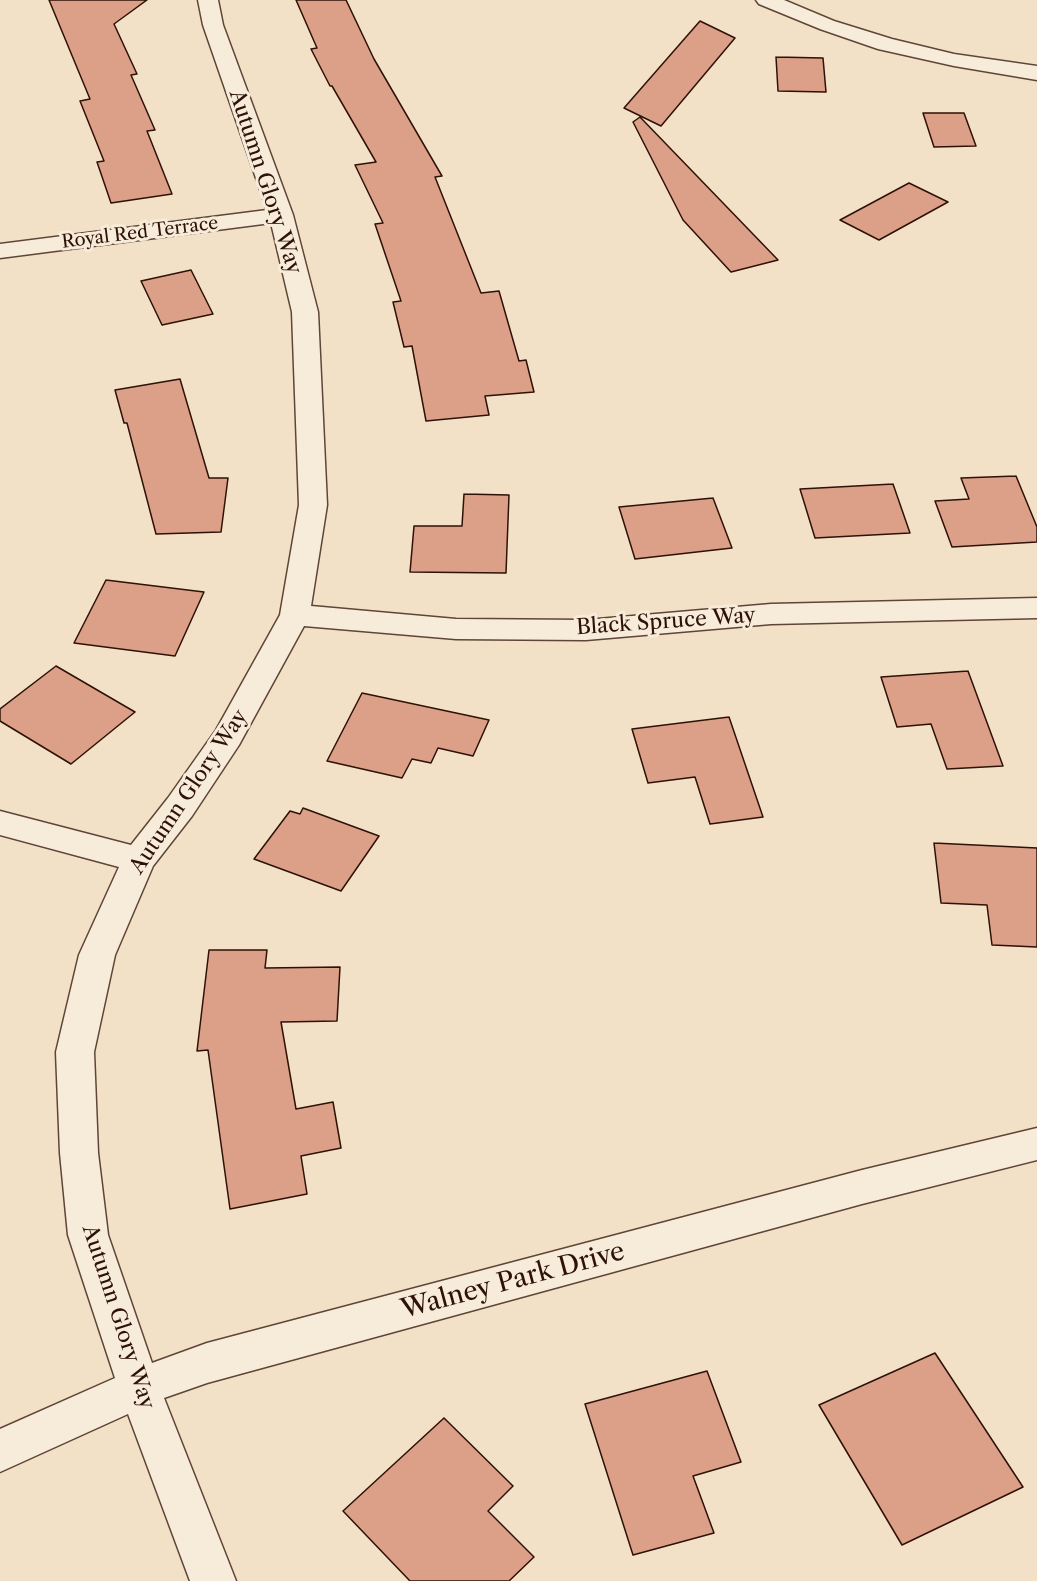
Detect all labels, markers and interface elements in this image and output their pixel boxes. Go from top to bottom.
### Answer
street label: Autumn Glory Way [223,87,307,277]
street label: Royal Red Terrace [60,213,220,253]
street label: Black Spruce Way [576,603,756,641]
street label: Autumn Glory Way [125,705,253,879]
street label: Autumn Glory Way [76,1222,160,1412]
street label: Walney Park Drive [398,1236,628,1326]

